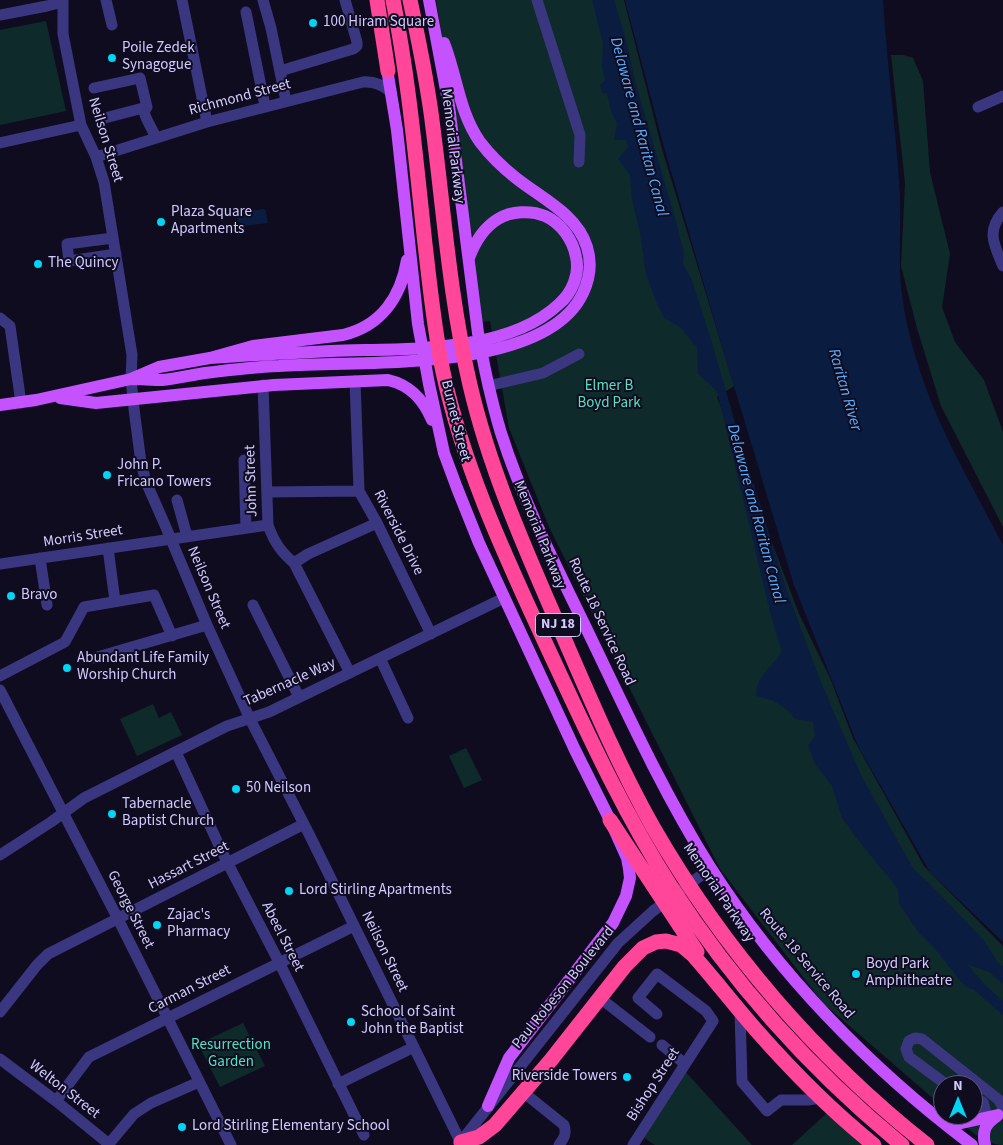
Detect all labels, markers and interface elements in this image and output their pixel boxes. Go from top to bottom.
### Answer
place label: 100 Hiram Square [323,14,434,32]
marker: 100 Hiram Square [307,17,319,29]
water label: Delaware and Raritan Canal [605,35,671,219]
place label: Poile Zedek Synagogue [122,40,195,75]
marker: Poile Zedek Synagogue [106,52,118,64]
street label: Richmond Street [187,76,293,120]
street label: Memorial Parkway [436,88,468,204]
street label: Neilson Street [84,95,126,185]
place label: Plaza Square Apartments [171,204,252,239]
marker: Plaza Square Apartments [155,216,167,228]
place label: The Quincy [48,255,119,273]
marker: The Quincy [32,258,44,270]
water label: Raritan River [823,347,865,433]
street label: Burnet Street [436,378,474,464]
park label: Elmer B Boyd Park [577,378,641,413]
water label: Delaware and Raritan Canal [722,422,788,606]
street label: John Street [242,445,262,517]
place label: John P. Fricano Towers [117,457,211,492]
marker: John P. Fricano Towers [101,469,113,481]
street label: Memorial Parkway [509,478,569,592]
street label: Riverside Drive [369,487,427,579]
street label: Morris Street [42,522,124,552]
street label: Neilson Street [183,544,233,632]
street label: Route 18 Service Road [564,555,638,689]
place label: Bravo [21,587,57,605]
marker: Bravo [5,590,17,602]
road number: NJ 18 [536,614,580,636]
place label: Abundant Life Family Worship Church [77,650,209,685]
street label: Tabernacle Way [241,655,339,711]
marker: Abundant Life Family Worship Church [61,662,73,674]
place label: 50 Neilson [246,780,311,798]
marker: 50 Neilson [230,783,242,795]
place label: Tabernacle Baptist Church [122,796,214,831]
marker: Tabernacle Baptist Church [106,808,118,820]
street label: Hassart Street [146,838,232,894]
street label: Memorial Parkway [678,840,758,946]
street label: George Street [103,868,157,952]
place label: Lord Stirling Apartments [299,882,452,900]
marker: Lord Stirling Apartments [283,885,295,897]
street label: Abeel Street [257,899,307,975]
street label: Route 18 Service Road [755,905,857,1023]
place label: Zajac's Pharmacy [167,907,230,942]
street label: Neilson Street [357,909,411,995]
marker: Zajac's Pharmacy [151,919,163,931]
street label: Paul Robeson Boulevard [509,923,619,1053]
place label: Boyd Park Amphitheatre [866,956,952,991]
street label: Carman Street [146,962,234,1018]
marker: Boyd Park Amphitheatre [850,968,862,980]
place label: School of Saint John the Baptist [361,1004,464,1039]
marker: School of Saint John the Baptist [345,1016,357,1028]
park label: Resurrection Garden [191,1037,271,1072]
street label: Bishop Street [624,1045,684,1125]
street label: Welton Street [25,1057,103,1123]
place label: Riverside Towers [512,1068,617,1086]
marker: Riverside Towers [621,1071,633,1083]
north arrow [933,1075,983,1125]
text: N [953,1076,963,1096]
place label: Lord Stirling Elementary School [192,1118,390,1136]
marker: Lord Stirling Elementary School [176,1121,188,1133]

